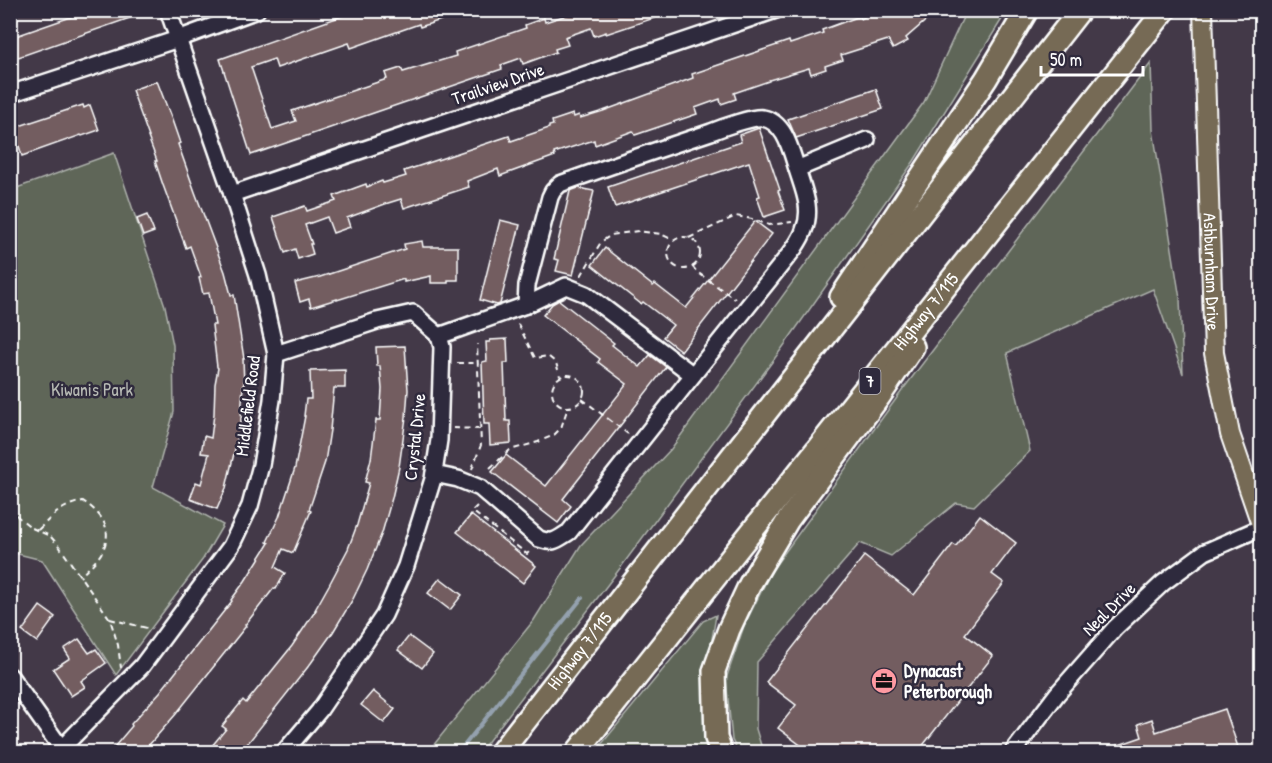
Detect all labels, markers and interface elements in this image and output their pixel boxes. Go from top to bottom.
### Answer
scale bar [1041,39,1143,77]
text: 50 m [1050,47,1082,72]
street label: Trailview Drive [448,56,547,111]
street label: Ashburnham Drive [1198,213,1226,331]
street label: Highway 7/115 [887,267,964,355]
street label: Middlefield Road [229,355,266,457]
road number: 7 [860,368,880,394]
park label: Kiwanis Park [51,377,134,402]
street label: Crystal Drive [398,392,432,482]
street label: Neal Drive [1076,576,1141,641]
street label: Highway 7/115 [541,606,618,695]
place label: Dynacast Peterborough [904,658,992,705]
office icon: Dynacast Peterborough [869,666,899,696]

